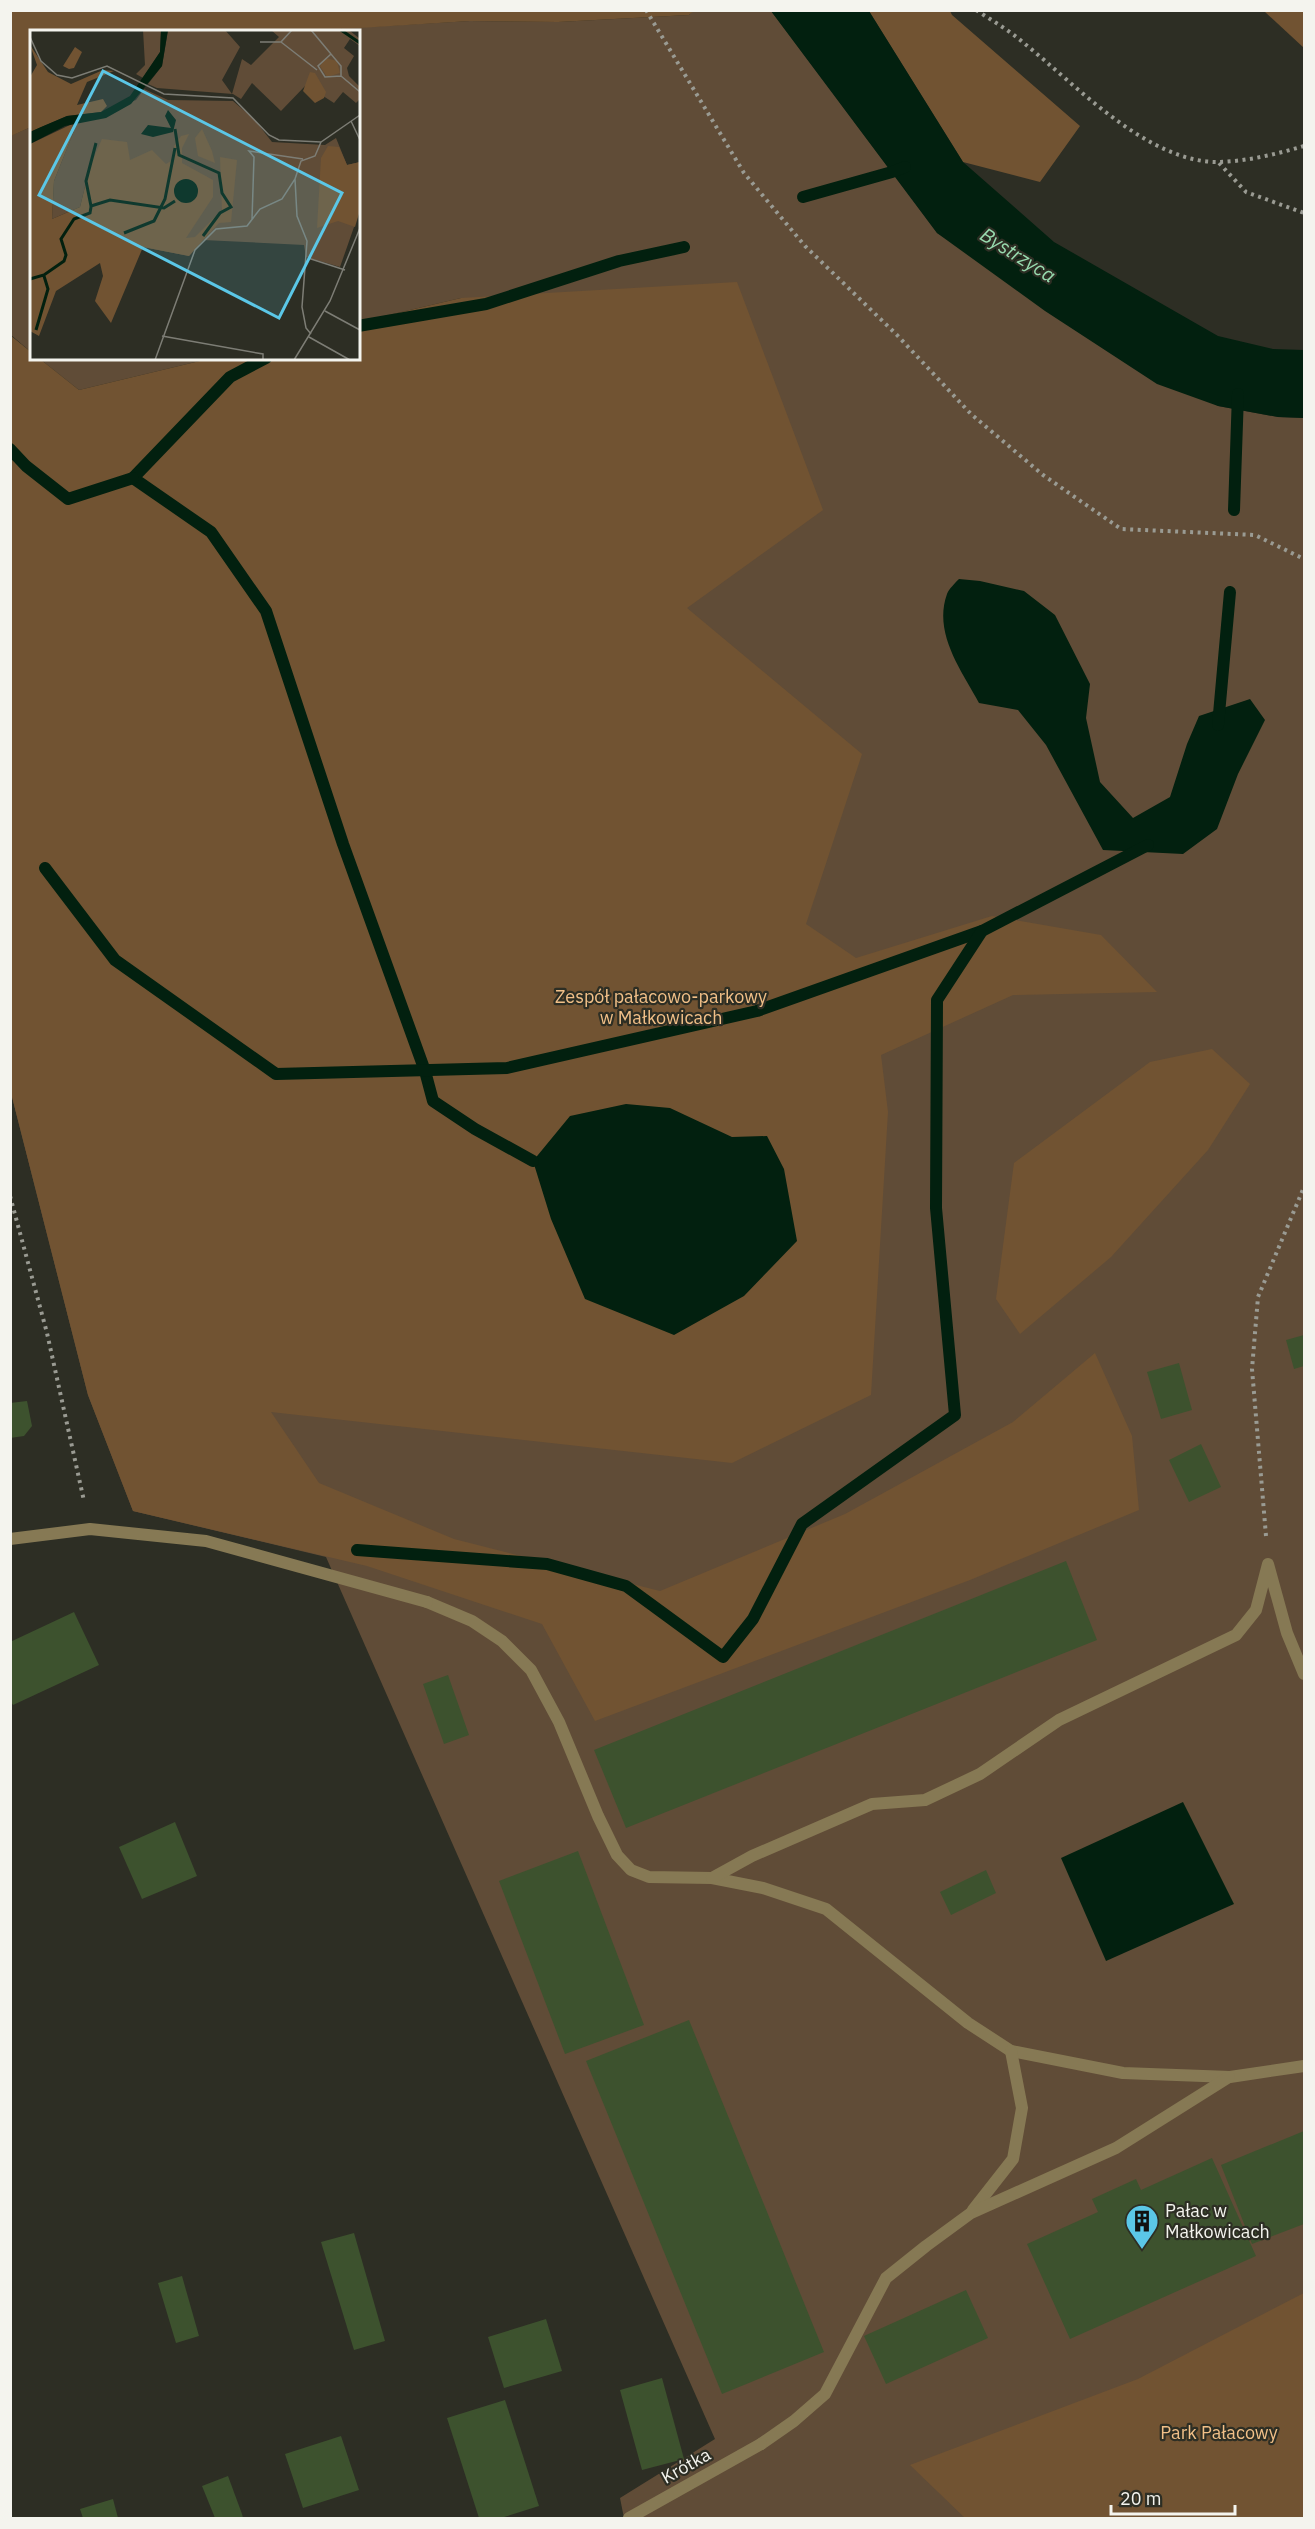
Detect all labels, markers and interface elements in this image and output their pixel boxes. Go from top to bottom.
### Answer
inset map [30,30,360,360]
water label: Bystrzyca [975,221,1061,288]
park label: Zespół pałacowo-parkowy w Małkowicach [555,985,767,1029]
place label: Pałac w Małkowicach [1165,2199,1270,2243]
building icon: Pałac w Małkowicach [1124,2203,1160,2250]
park label: Park Pałacowy [1160,2421,1278,2444]
street label: Krótka [657,2442,715,2489]
scale bar [1111,2478,1236,2516]
text: 20 m [1120,2487,1162,2510]

